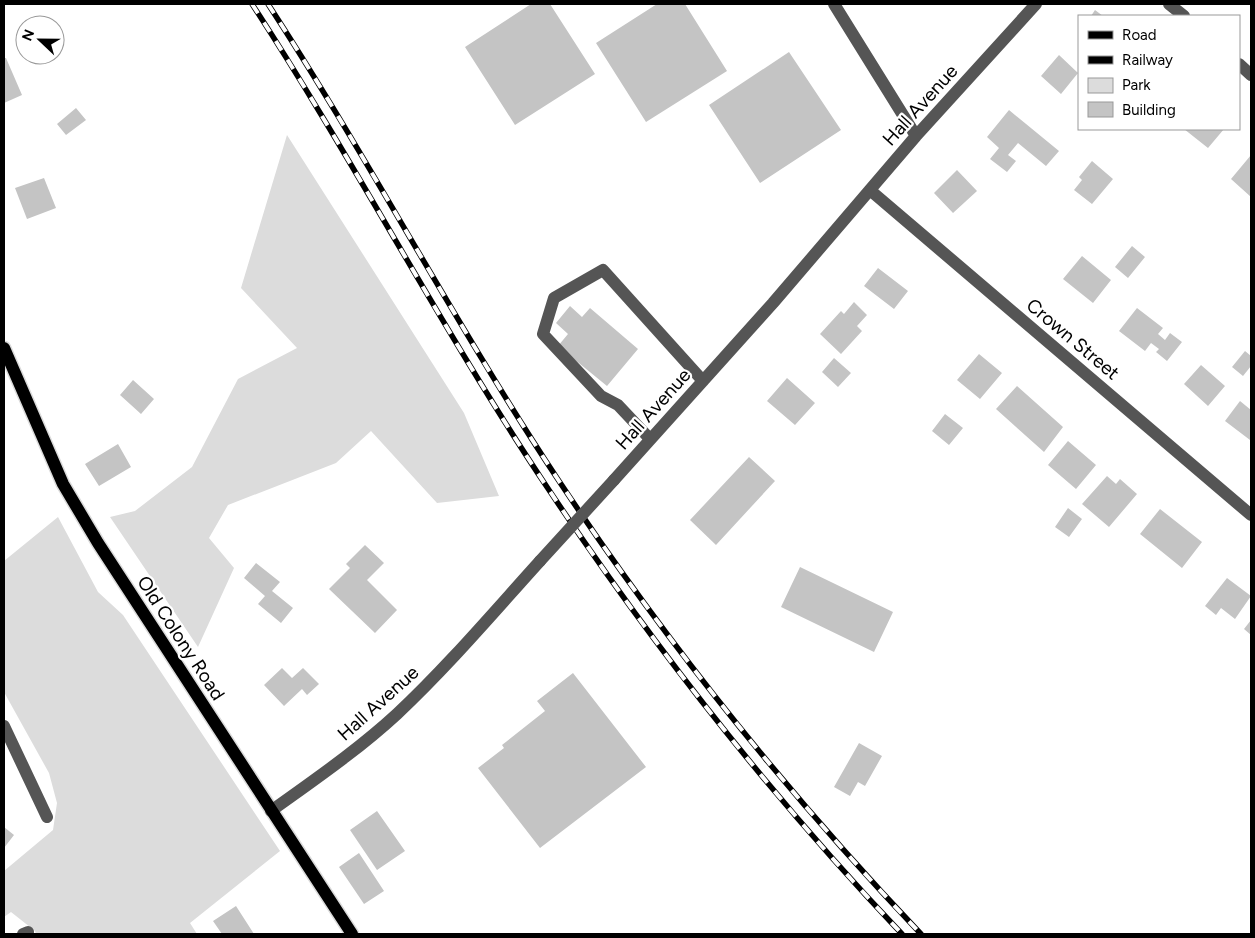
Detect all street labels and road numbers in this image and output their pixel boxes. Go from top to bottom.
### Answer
street label: Hall Avenue [878,60,962,150]
street label: Crown Street [1022,293,1124,385]
street label: Hall Avenue [611,364,695,454]
street label: Old Colony Road [132,572,230,704]
street label: Hall Avenue [333,661,423,745]

